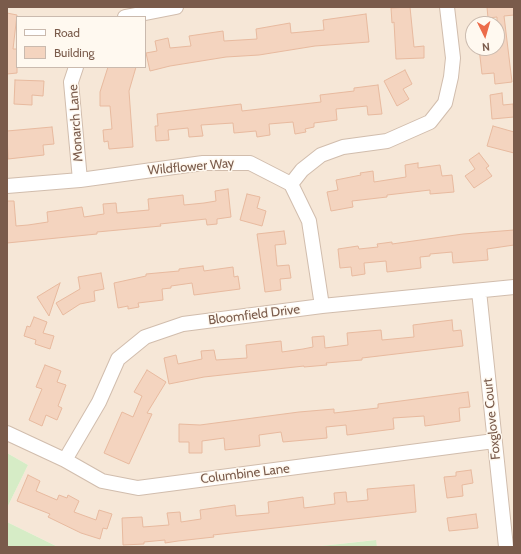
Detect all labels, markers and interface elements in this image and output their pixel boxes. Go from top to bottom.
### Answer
legend [16,16,146,68]
north arrow [465,16,505,56]
text: Road [54,25,80,40]
text: N [481,40,490,54]
text: Building [54,45,95,60]
street label: Monarch Lane [66,84,86,162]
street label: Wildflower Way [147,155,235,179]
street label: Bloomfield Drive [207,302,301,328]
street label: Foxglove Court [480,377,504,461]
street label: Columbine Lane [200,461,290,487]

